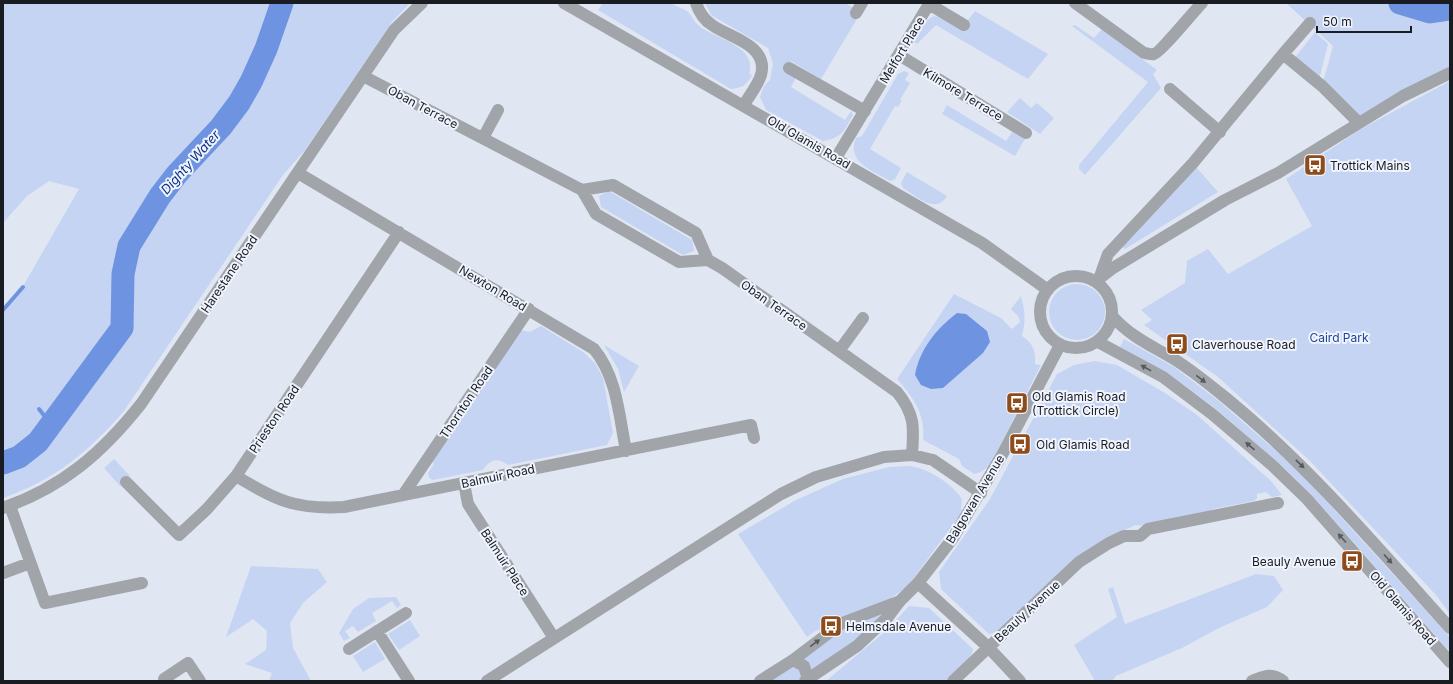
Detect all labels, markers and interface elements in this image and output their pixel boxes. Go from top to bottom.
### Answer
scale bar [1317,8,1411,34]
street label: Melfort Place [876,14,928,86]
text: 50 m [1323,14,1352,29]
street label: Kilmore Terrace [921,64,1005,124]
street label: Oban Terrace [385,82,461,132]
street label: Old Glamis Road [765,112,853,172]
water label: Dighty Water [157,126,224,197]
bus stop icon: Trottick Mains [1302,152,1328,178]
place label: Trottick Mains [1330,158,1410,173]
street label: Harestane Road [197,232,261,316]
street label: Newton Road [457,262,529,314]
street label: Oban Terrace [738,277,810,333]
park label: Caird Park [1309,330,1369,345]
bus stop icon: Claverhouse Road [1164,331,1190,357]
place label: Claverhouse Road [1192,337,1295,352]
street label: Thornton Road [436,363,496,441]
one-way arrow [1140,365,1152,371]
one-way arrow [1196,375,1207,384]
street label: Prieston Road [246,382,302,456]
place label: Old Glamis Road (Trottick Circle) [1032,389,1125,418]
bus stop icon: Old Glamis Road (Trottick Circle) [1004,390,1030,416]
bus stop icon: Old Glamis Road [1007,431,1033,457]
place label: Old Glamis Road [1036,437,1129,452]
one-way arrow [1244,442,1255,451]
street label: Balgowan Avenue [943,452,1007,546]
one-way arrow [1295,459,1305,469]
street label: Balmuir Road [460,461,536,491]
street label: Balmuir Place [478,526,532,598]
one-way arrow [1337,533,1346,543]
bus stop icon: Beauly Avenue [1339,548,1365,574]
place label: Beauly Avenue [1252,554,1336,569]
one-way arrow [1383,555,1392,564]
street label: Old Glamis Road [1367,568,1439,648]
street label: Beauly Avenue [991,577,1063,645]
bus stop icon: Helmsdale Avenue [818,613,844,639]
place label: Helmsdale Avenue [846,619,951,634]
one-way arrow [810,639,821,647]

